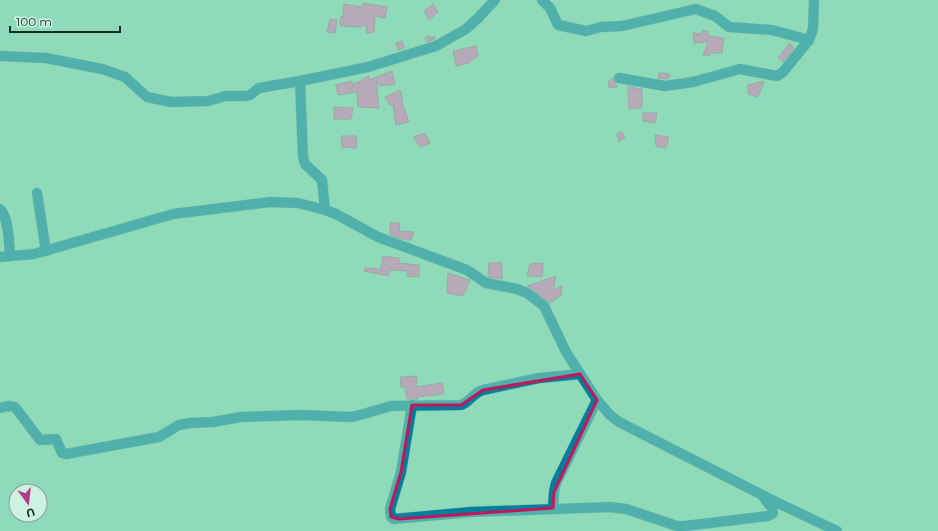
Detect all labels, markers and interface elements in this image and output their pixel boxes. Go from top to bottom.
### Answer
scale bar [10,8,120,34]
text: 100 m [16,14,52,29]
north arrow [8,483,48,523]
text: U [25,505,37,521]

